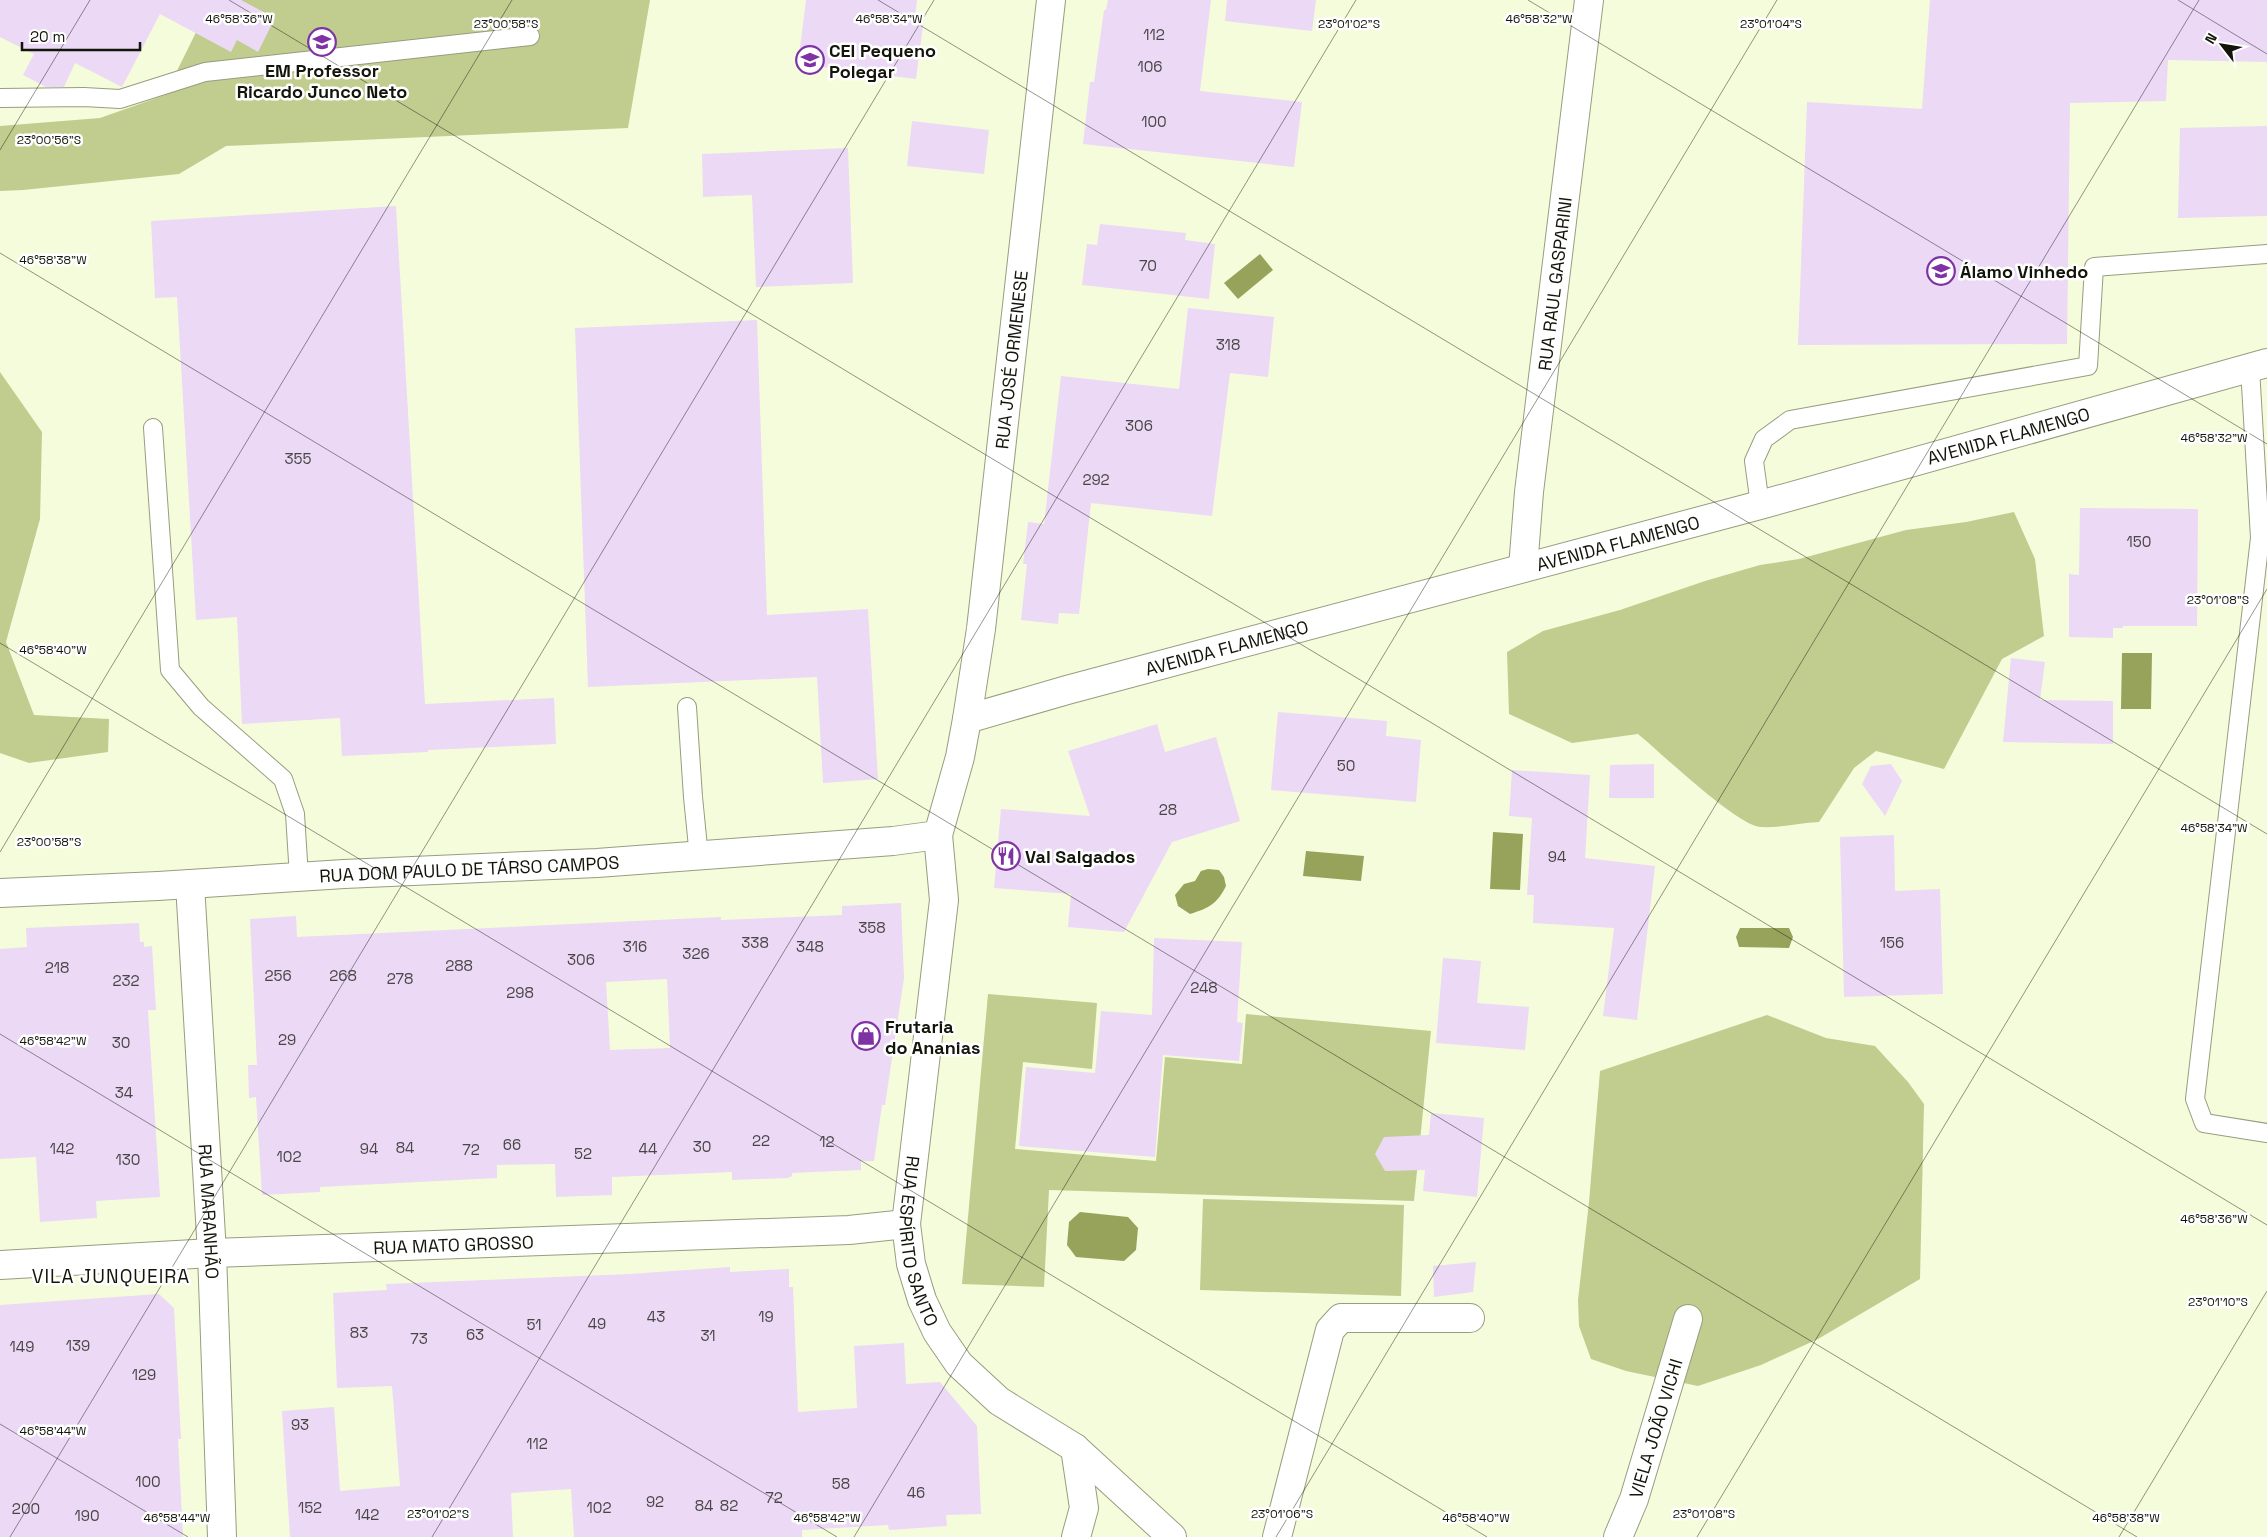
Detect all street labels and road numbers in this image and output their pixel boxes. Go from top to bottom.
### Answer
street label: RUA RAUL GASPARINI [1532,196,1576,372]
street label: RUA JOSÉ ORMENESE [990,269,1032,450]
street label: AVENIDA FLAMENGO [1924,402,2092,469]
street label: AVENIDA FLAMENGO [1534,510,1702,576]
street label: AVENIDA FLAMENGO [1142,615,1311,680]
street label: RUA DOM PAULO DE TÁRSO CAMPOS [319,850,620,887]
street label: RUA MARANHÃO [194,1143,224,1279]
street label: RUA ESPÍRITO SANTO [894,1155,944,1330]
street label: RUA MATO GROSSO [373,1230,534,1259]
street label: VIELA JOÃO VICHI [1623,1356,1687,1501]

